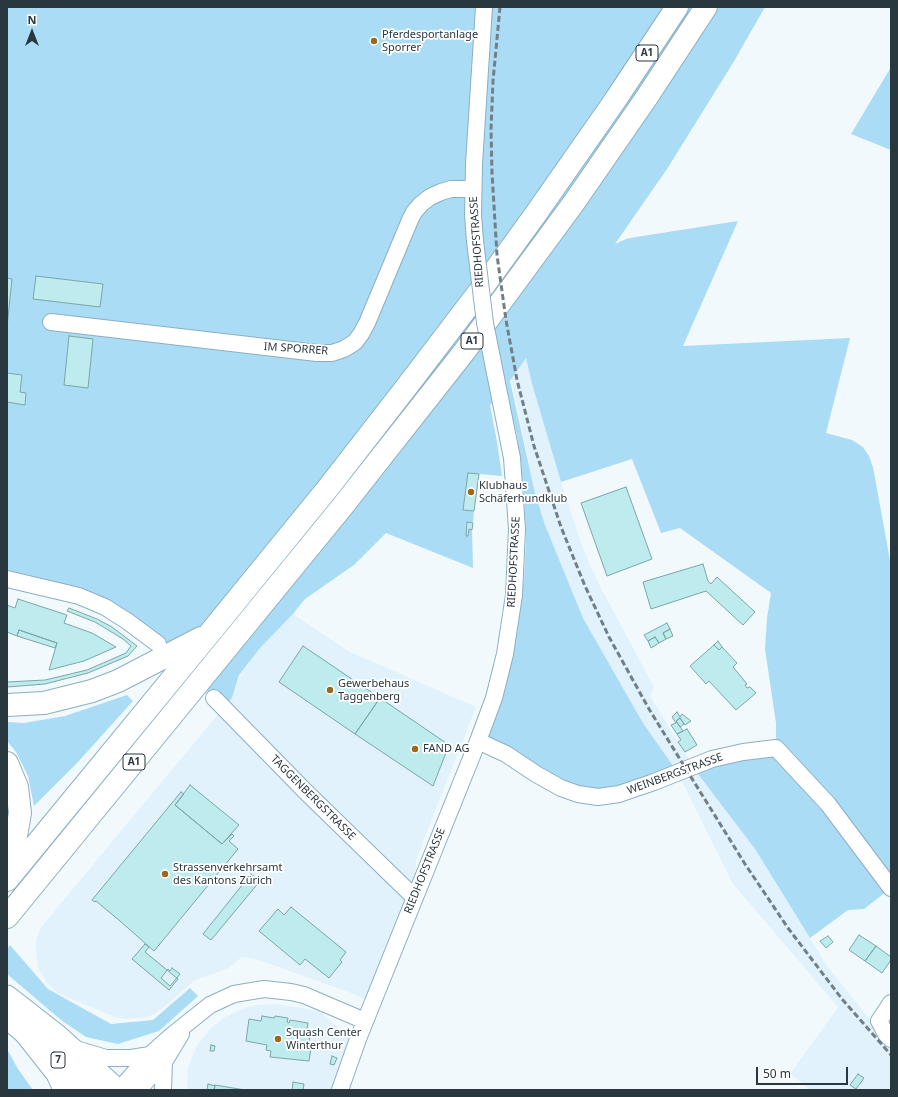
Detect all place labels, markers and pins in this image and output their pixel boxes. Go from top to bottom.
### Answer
place label: Pferdesportanlage Sporrer [382,28,478,54]
marker: Pferdesportanlage Sporrer [369,36,379,46]
place label: Klubhaus Schäferhundklub [479,479,567,505]
marker: Klubhaus Schäferhundklub [466,487,476,497]
place label: Gewerbehaus Taggenberg [338,677,409,703]
marker: Gewerbehaus Taggenberg [325,685,335,695]
place label: FAND AG [423,742,470,756]
marker: FAND AG [410,744,420,754]
place label: Strassenverkehrsamt des Kantons Zürich [173,861,282,887]
marker: Strassenverkehrsamt des Kantons Zürich [160,869,170,879]
place label: Squash Center Winterthur [286,1026,361,1052]
marker: Squash Center Winterthur [273,1034,283,1044]

